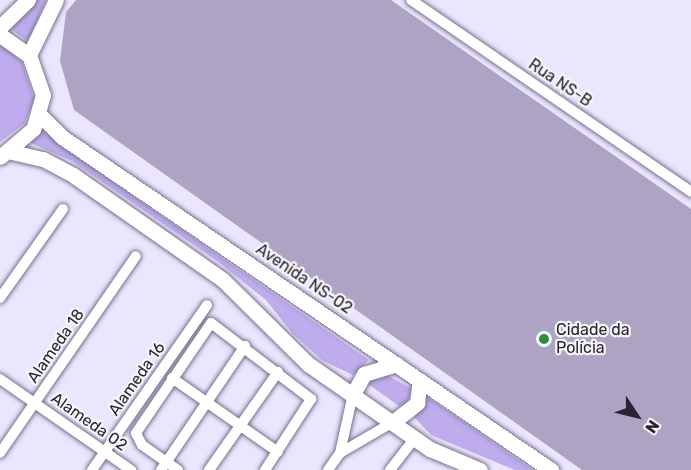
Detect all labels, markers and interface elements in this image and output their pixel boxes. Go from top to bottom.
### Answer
street label: Rua NS-B [525,55,595,111]
street label: Avenida NS-02 [252,240,356,318]
street label: Alameda 18 [23,305,89,387]
place label: Cidade da Polícia [556,320,630,358]
marker: Cidade da Polícia [537,332,551,346]
street label: Alameda 16 [105,339,169,419]
north arrow [607,386,667,446]
street label: Alameda 02 [47,389,131,455]
text: N [641,416,663,437]

